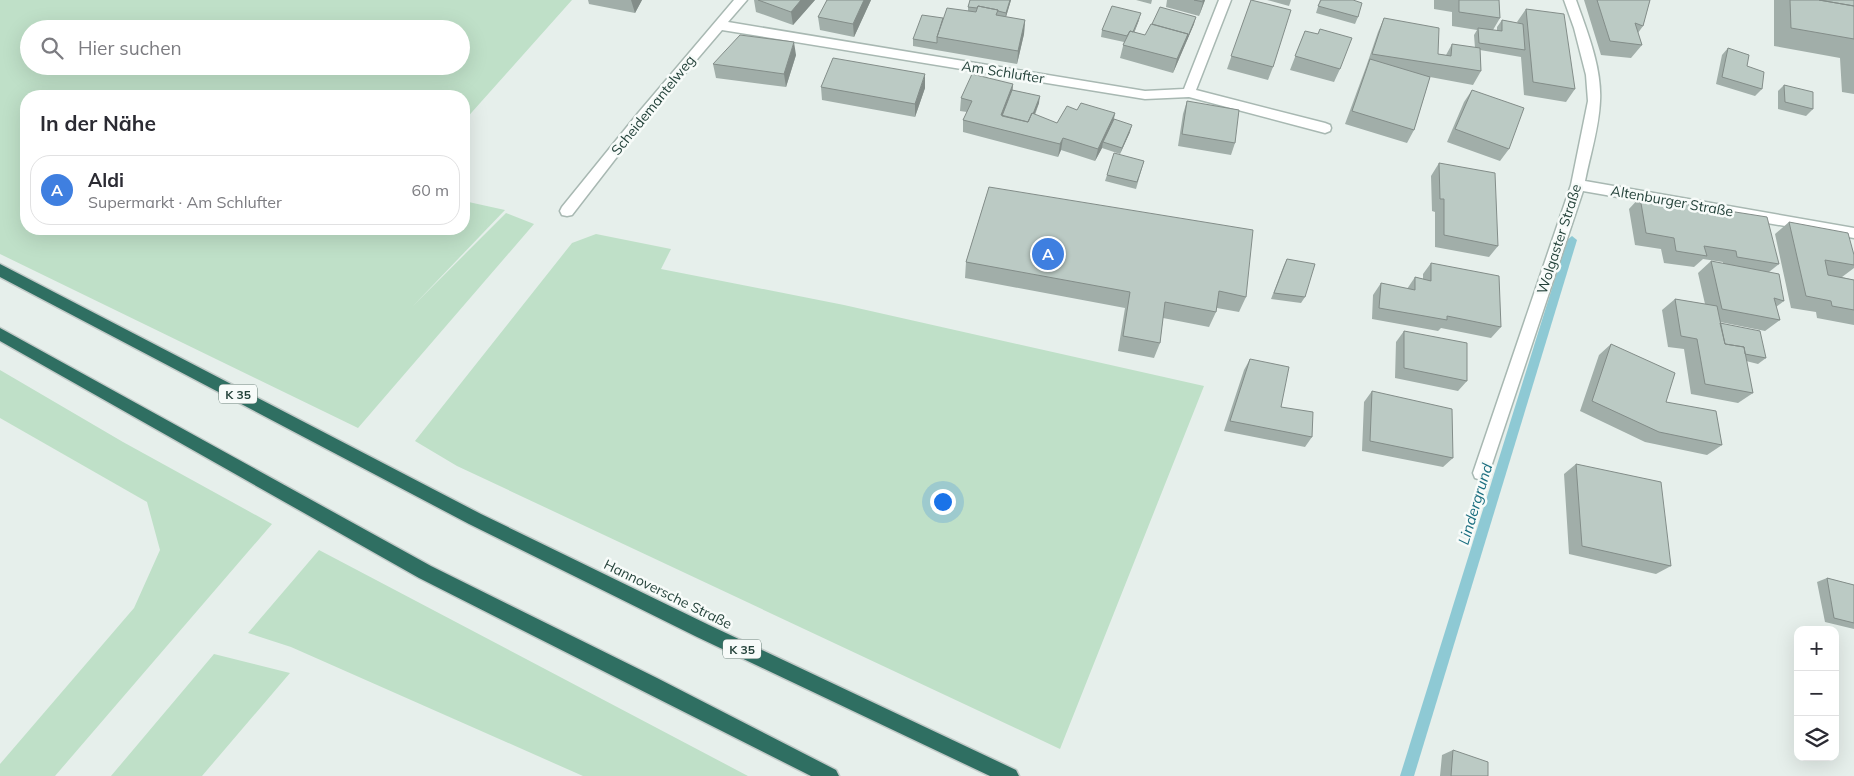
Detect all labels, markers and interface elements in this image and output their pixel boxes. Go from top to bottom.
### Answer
search box [20,20,470,75]
icon: search [38,34,66,62]
text: Hier suchen [78,36,182,60]
street label: Scheidemantelweg [607,51,699,159]
street label: Am Schlufter [960,57,1047,88]
text: In der Nähe [40,110,156,136]
text: Aldi [88,168,124,192]
text: A [51,180,63,200]
text: 60 m [412,180,449,200]
street label: Altenburger Straße [1609,181,1735,221]
street label: Wolgaster Straße [1533,182,1585,296]
text: Supermarkt · Am Schlufter [88,192,282,212]
pin: A [1032,235,1064,273]
road number: K 35 [219,384,257,404]
water label: Lindergrund [1454,461,1496,547]
your location [930,489,956,515]
street label: Hannoversche Straße [601,555,735,633]
map controls [1794,626,1839,761]
button: + [1794,626,1839,671]
road number: K 35 [723,640,761,659]
button: − [1794,671,1839,716]
button: layers [1794,716,1839,761]

